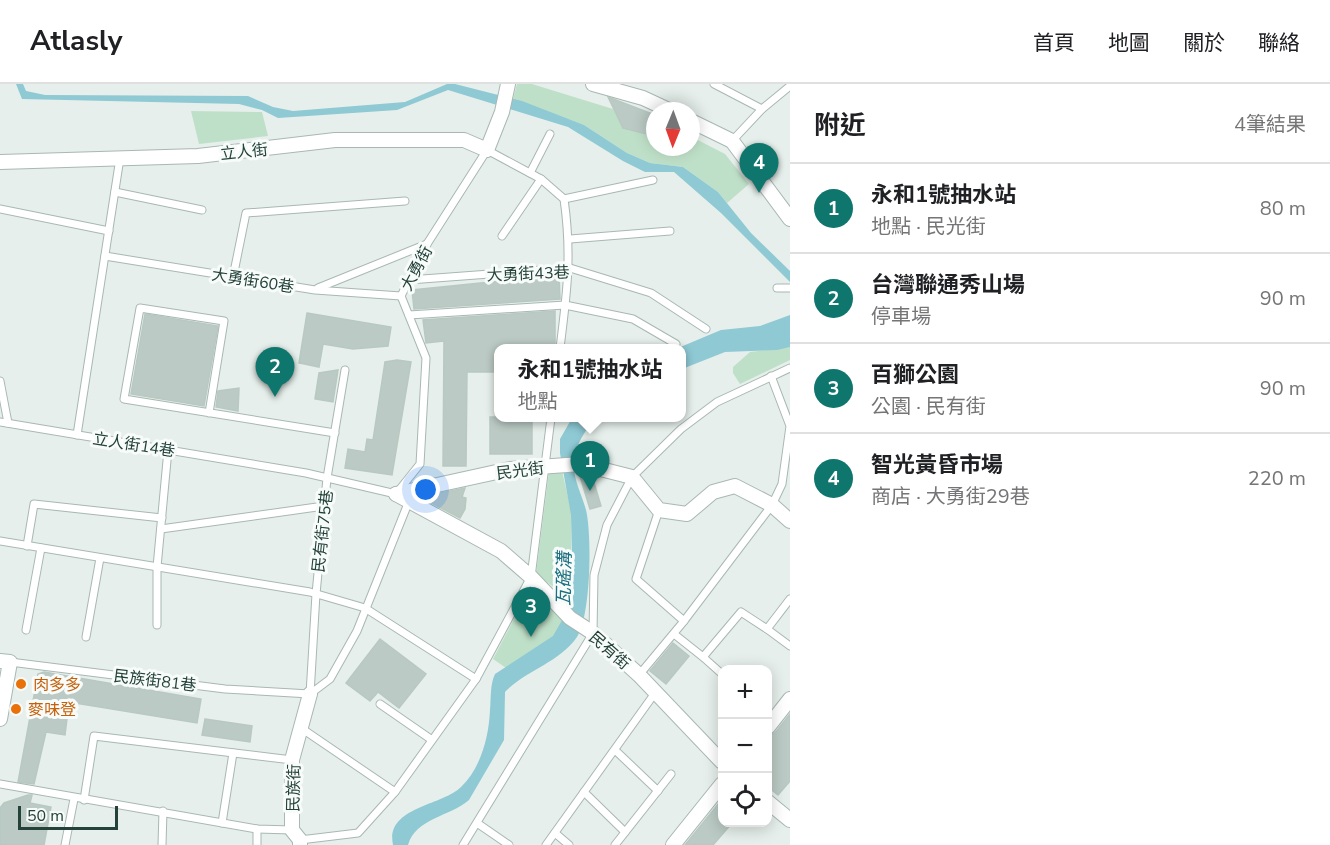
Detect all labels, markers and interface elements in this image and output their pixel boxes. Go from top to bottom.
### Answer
text: Atlasly [30,22,122,60]
text: 首頁 [1033,29,1075,57]
text: 地圖 [1108,29,1150,57]
text: 關於 [1183,29,1225,57]
text: 聯絡 [1258,29,1300,57]
north arrow [646,102,700,156]
text: 附近 [814,108,866,143]
text: 4筆結果 [1234,111,1306,138]
street label: 立人街 [219,139,269,165]
pin: 4 [740,144,778,193]
text: 永和1號抽水站 [871,180,1016,210]
text: 1 [828,195,840,222]
text: 80 m [1260,195,1306,222]
text: 地點 · 民光街 [871,213,986,240]
street label: 大勇街 [396,242,438,295]
street label: 大勇街43巷 [486,262,570,286]
street label: 大勇街60巷 [210,264,296,298]
text: 台灣聯通秀山場 [871,270,1025,300]
text: 2 [828,285,840,312]
text: 90 m [1260,285,1306,312]
text: 停車場 [871,303,931,330]
popup [494,344,686,422]
pin: 2 [256,348,294,397]
text: 永和1號抽水站 [517,355,663,385]
text: 百獅公園 [871,360,959,390]
text: 3 [828,375,840,402]
text: 90 m [1260,375,1306,402]
text: 地點 [517,388,557,415]
text: 公園 · 民有街 [871,393,986,420]
street label: 立人街14巷 [91,428,177,462]
pin: 1 [570,442,610,491]
text: 智光黃昏市場 [871,450,1003,480]
street label: 民光街 [495,457,545,485]
text: 4 [828,465,840,492]
text: 220 m [1248,465,1306,492]
your location [411,475,440,504]
text: 商店 · 大勇街29巷 [871,483,1030,510]
street label: 民有街75巷 [308,489,338,574]
water label: 瓦磘溝 [552,549,577,606]
pin: 3 [512,588,550,637]
street label: 民有街 [584,627,635,675]
street label: 民族街81巷 [112,665,198,697]
map controls [718,665,772,827]
button: + [718,665,772,719]
place label: 肉多多 [33,674,81,696]
marker: 肉多多 [14,677,28,691]
place label: 麥味登 [28,699,76,721]
marker: 麥味登 [9,702,23,716]
button: − [718,719,772,773]
street label: 民族街 [283,764,305,812]
button: locate [718,773,772,827]
scale bar [18,803,118,830]
text: 50 m [27,805,64,827]

